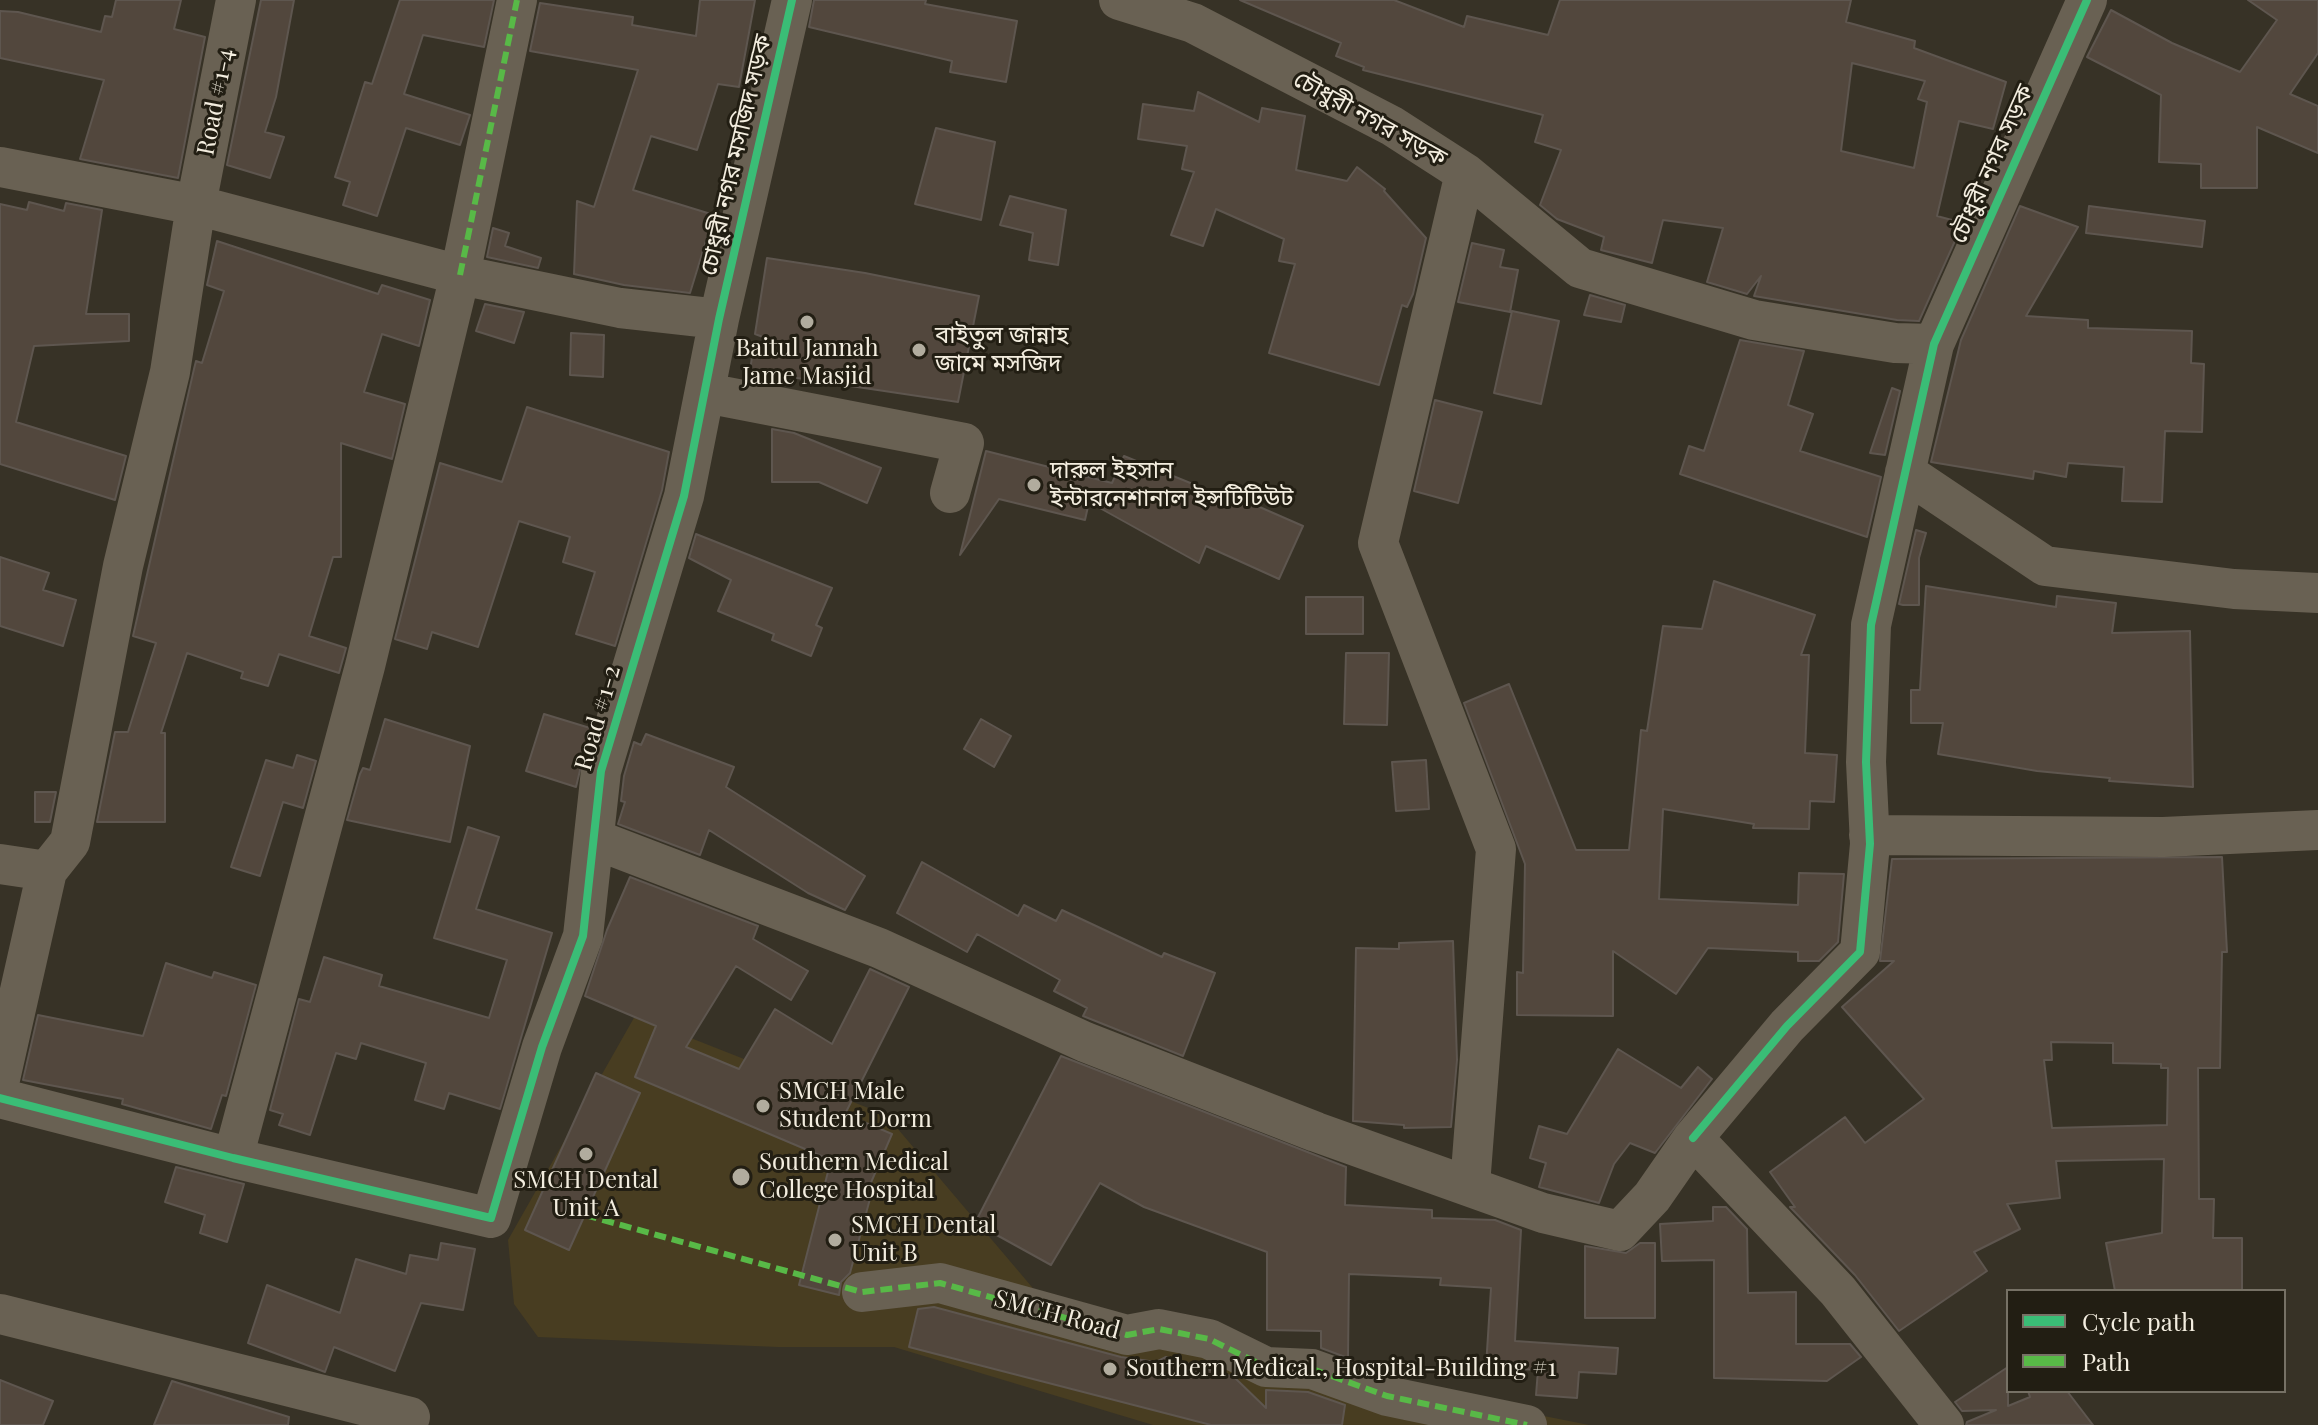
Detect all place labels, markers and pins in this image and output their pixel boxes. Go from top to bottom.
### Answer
marker: Baitul Jannah Jame Masjid [798,313,816,331]
place label: বাইতুল জান্নাহ জামে মসজিদ [935,322,1069,378]
place label: Baitul Jannah Jame Masjid [735,335,879,391]
marker: বাইতুল জান্নাহ জামে মসজিদ [910,341,928,359]
place label: দারুল ইহসান ইন্টারনেশানাল ইন্সটিটিউট [1050,457,1293,513]
marker: দারুল ইহসান ইন্টারনেশানাল ইন্সটিটিউট [1025,476,1043,494]
place label: SMCH Male Student Dorm [779,1078,932,1134]
marker: SMCH Male Student Dorm [754,1097,772,1115]
marker: SMCH Dental Unit A [577,1145,595,1163]
place label: Southern Medical College Hospital [759,1149,949,1205]
marker: Southern Medical College Hospital [730,1166,752,1188]
place label: SMCH Dental Unit A [513,1167,659,1223]
place label: SMCH Dental Unit B [851,1212,996,1268]
marker: SMCH Dental Unit B [826,1231,844,1249]
place label: Southern Medical., Hospital-Building #1 [1126,1355,1556,1383]
marker: Southern Medical., Hospital-Building #1 [1101,1360,1119,1378]

